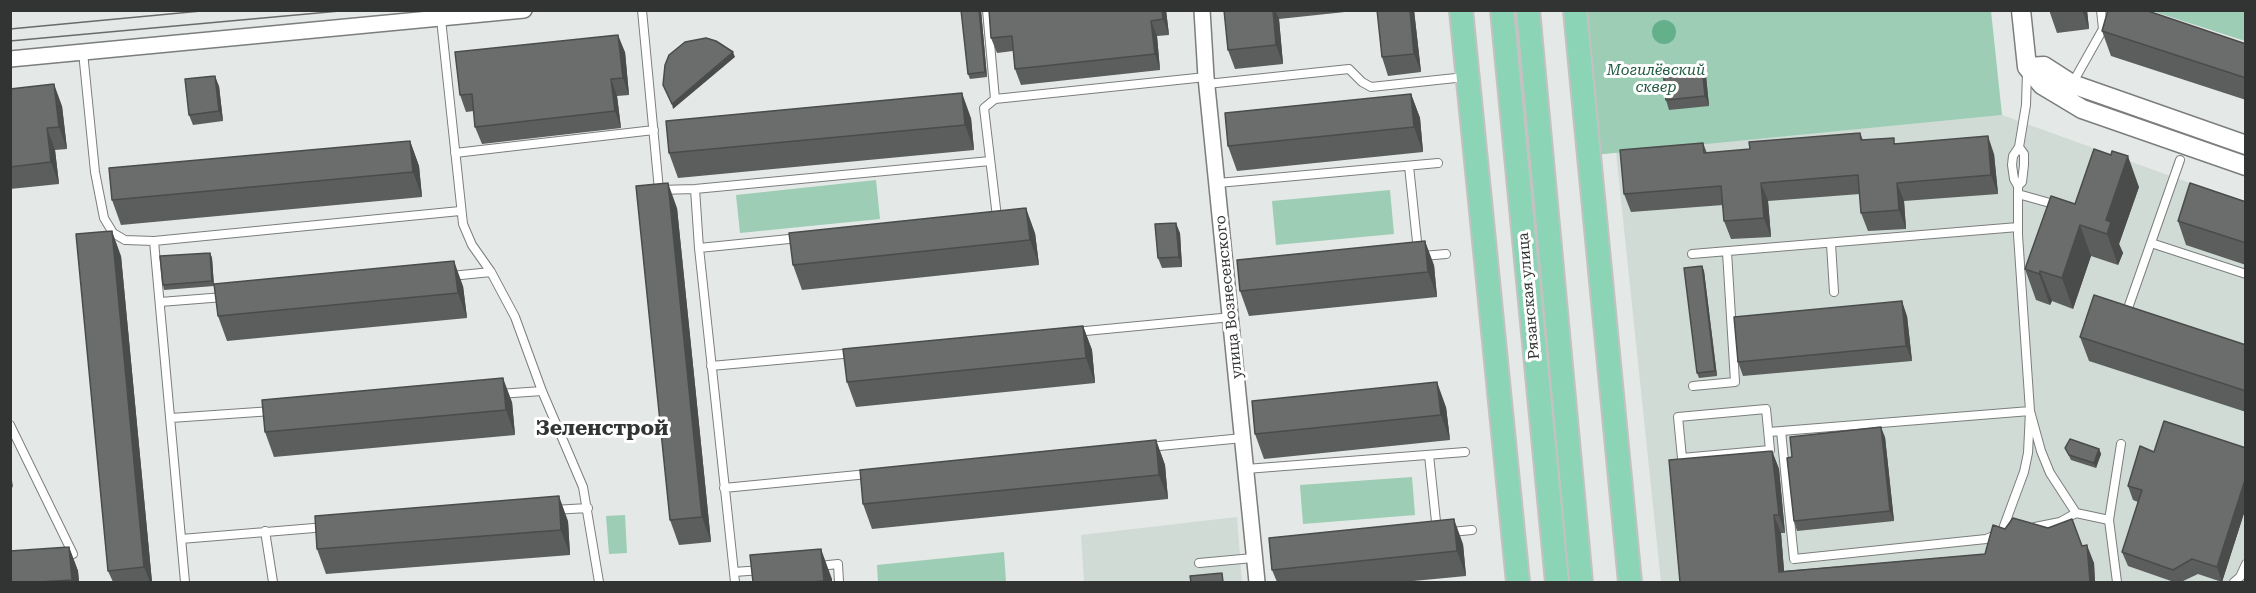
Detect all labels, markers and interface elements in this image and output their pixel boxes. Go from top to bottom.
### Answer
park label: Могилёвский сквер [1607,62,1705,97]
street label: улица Вознесенского [1211,214,1247,380]
street label: Рязанская улица [1514,232,1544,360]
district label: Зеленстрой [536,416,668,442]

